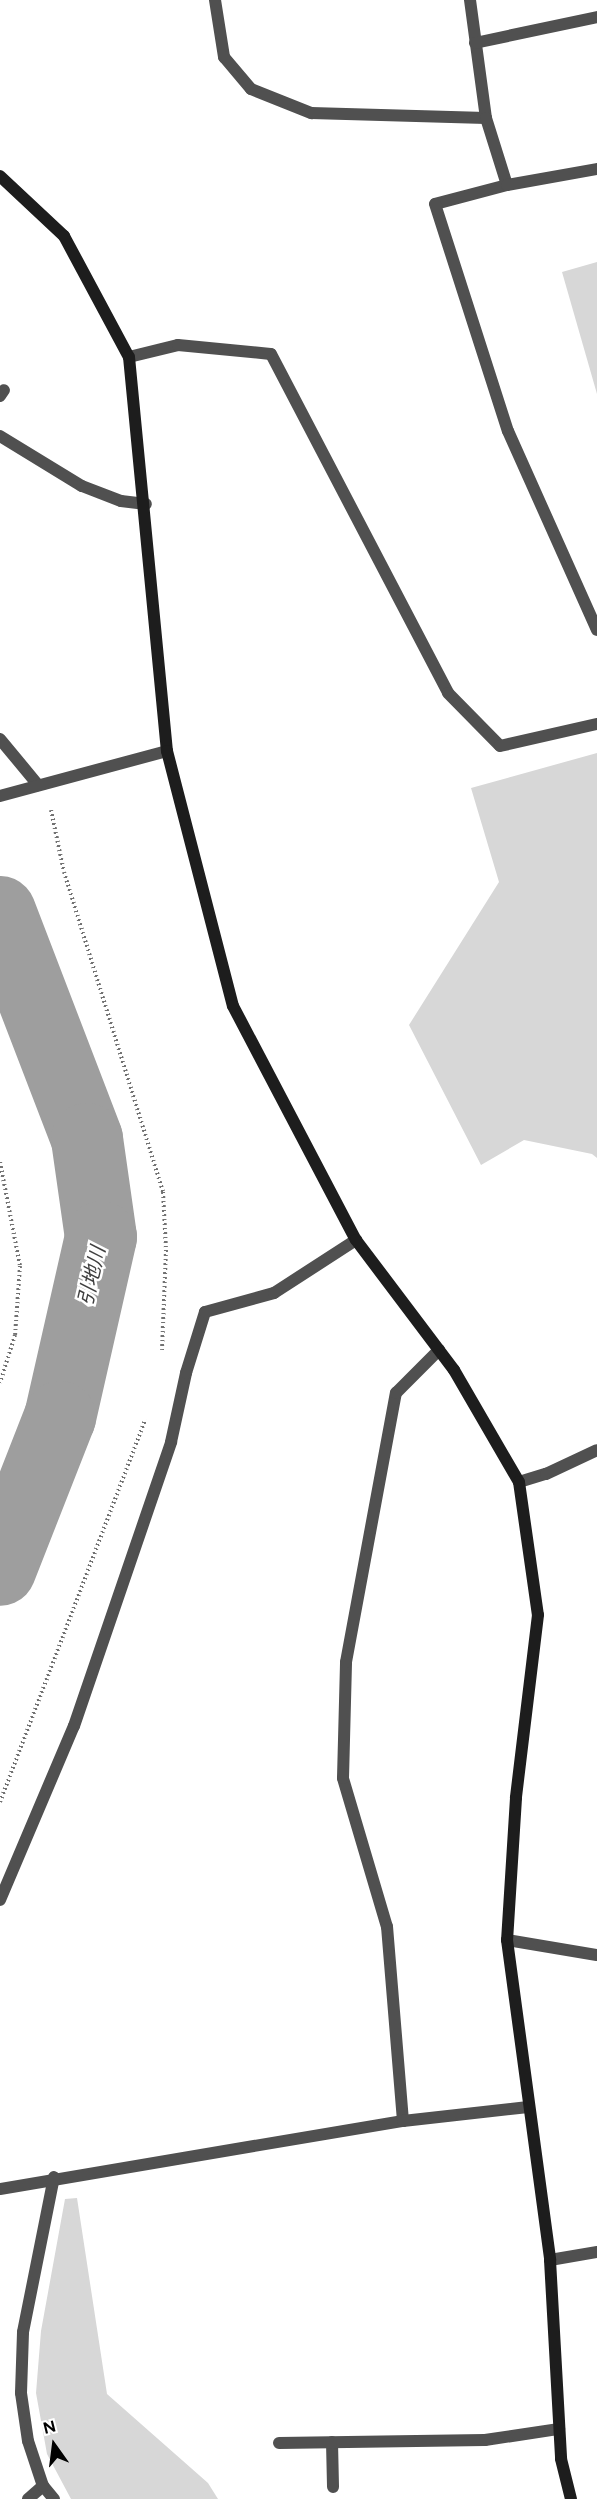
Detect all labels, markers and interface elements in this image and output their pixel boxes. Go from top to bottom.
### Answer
water label: 引地川 [74,1244,110,1308]
north arrow [24,2415,84,2475]
text: N [41,2416,58,2438]

